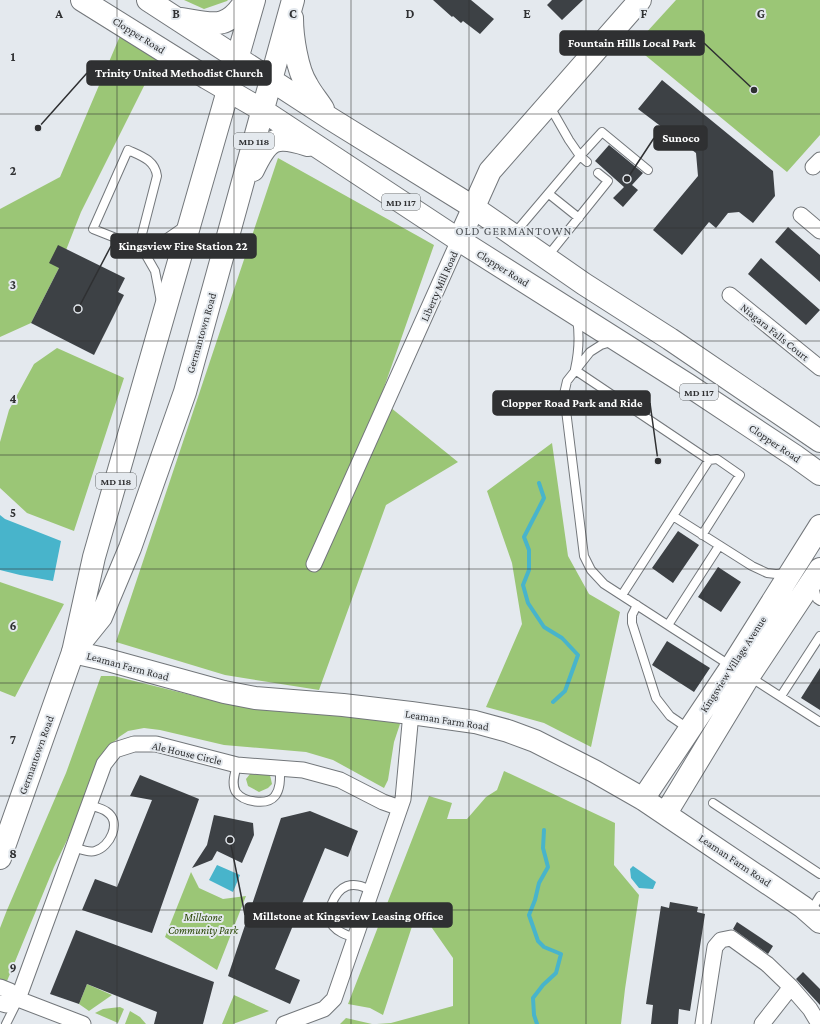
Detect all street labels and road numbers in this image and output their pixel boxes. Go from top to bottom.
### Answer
street label: Clopper Road [110,14,168,57]
road number: MD 118 [234,133,274,149]
road number: MD 117 [382,194,420,210]
street label: Clopper Road [474,247,532,290]
street label: Liberty Mill Road [418,249,461,323]
street label: Germantown Road [184,291,218,375]
street label: Niagara Falls Court [738,301,812,364]
road number: MD 117 [680,384,718,400]
street label: Clopper Road [746,421,803,466]
road number: MD 118 [96,473,136,489]
street label: Kingsview Village Avenue [697,614,769,715]
street label: Leaman Farm Road [86,649,171,683]
street label: Leaman Farm Road [404,707,490,733]
street label: Germantown Road [16,714,56,796]
street label: Ale House Circle [151,739,223,767]
street label: Leaman Farm Road [697,831,774,889]

